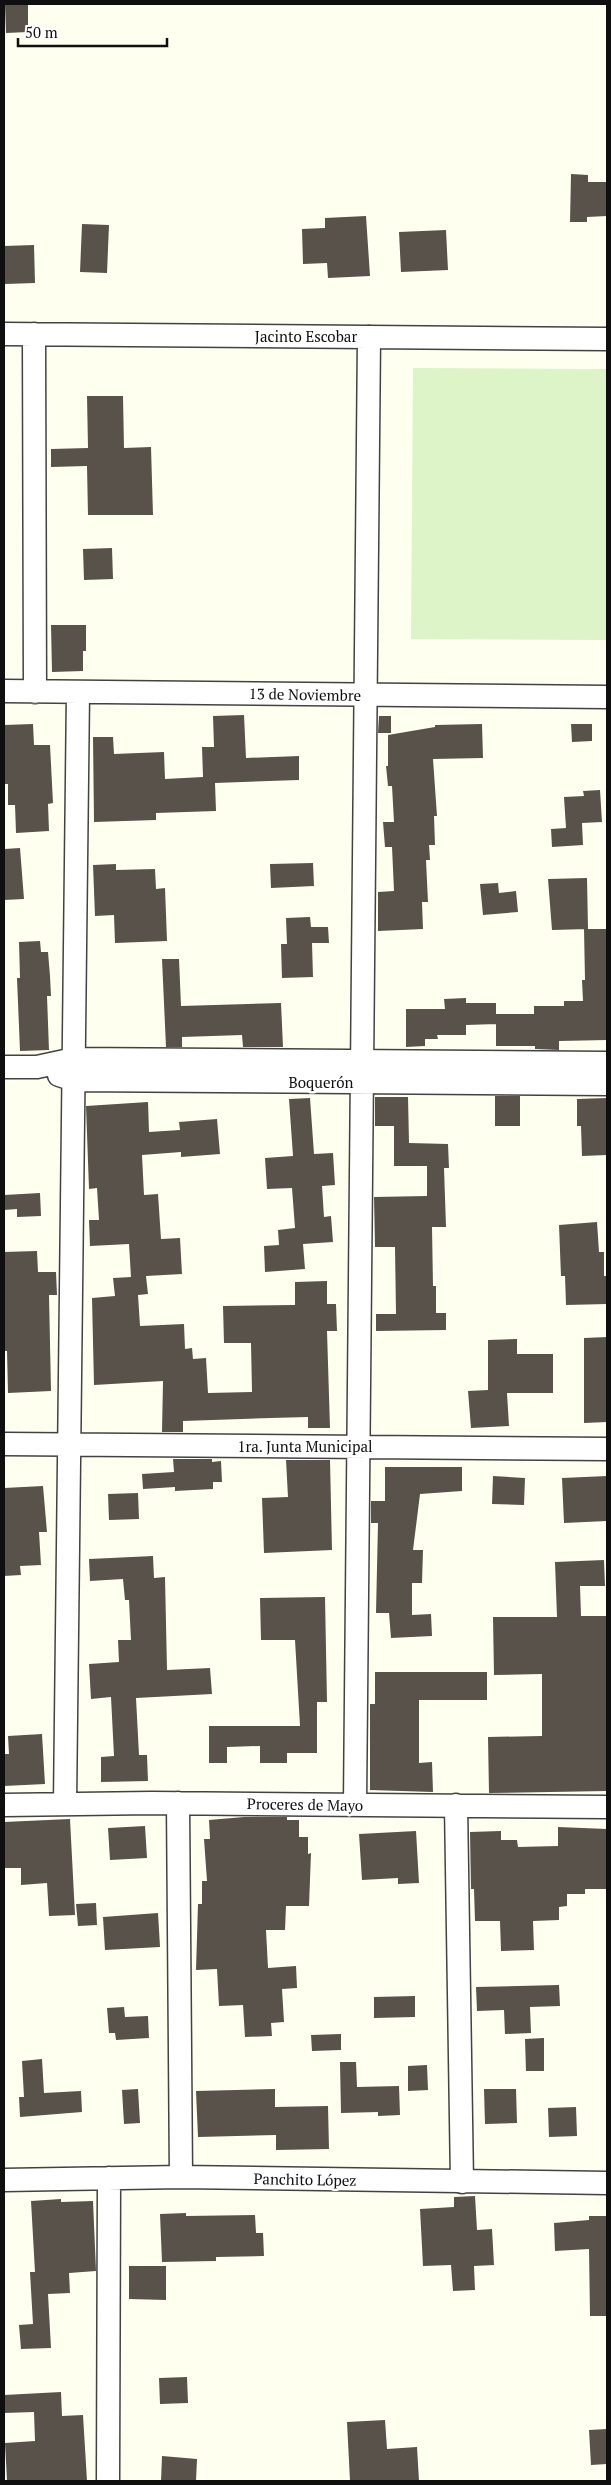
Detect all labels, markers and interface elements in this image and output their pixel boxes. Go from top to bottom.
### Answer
scale bar [18,15,166,47]
text: 50 m [25,22,58,42]
street label: Jacinto Escobar [255,326,357,346]
street label: 13 de Noviembre [249,683,361,705]
street label: Boquerón [289,1072,354,1092]
street label: 1ra. Junta Municipal [237,1436,373,1456]
street label: Proceres de Mayo [247,1793,363,1815]
street label: Panchito López [253,2168,357,2190]

